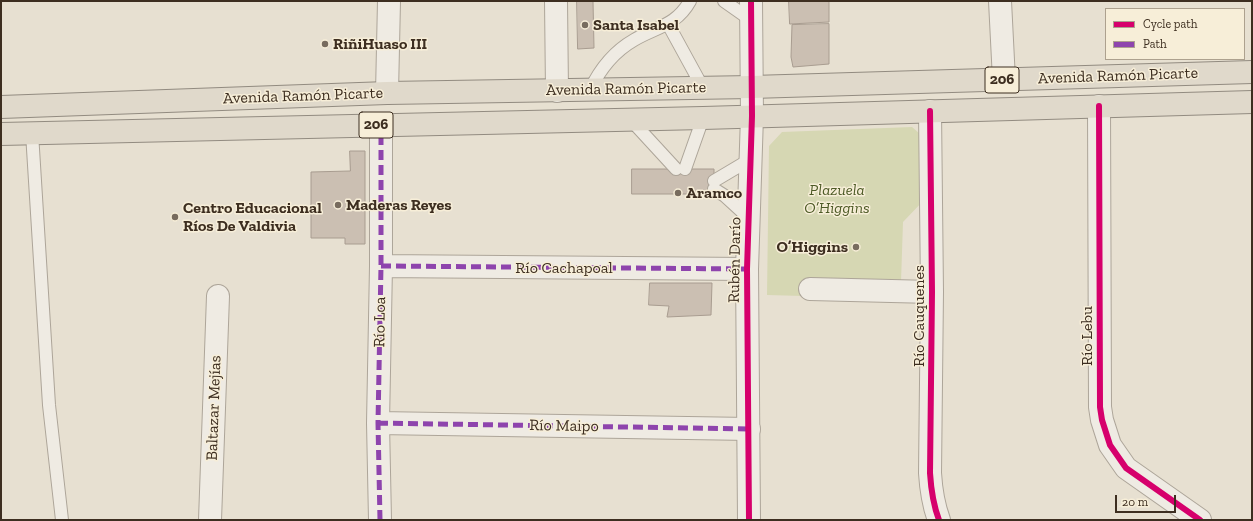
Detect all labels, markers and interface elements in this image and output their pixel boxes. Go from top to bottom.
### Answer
legend [1105,8,1245,60]
place label: Santa Isabel [593,15,679,35]
text: Cycle path [1143,17,1197,31]
marker: Santa Isabel [580,20,590,30]
place label: RiñiHuaso III [333,34,427,54]
text: Path [1143,37,1167,51]
marker: RiñiHuaso III [320,39,330,49]
street label: Avenida Ramón Picarte [1038,64,1198,88]
road number: 206 [985,67,1019,93]
street label: Avenida Ramón Picarte [546,78,706,100]
street label: Avenida Ramón Picarte [223,84,383,108]
road number: 206 [359,112,393,138]
park label: Plazuela O’Higgins [804,180,870,218]
place label: Aramco [686,183,742,203]
marker: Aramco [673,188,683,198]
place label: Maderas Reyes [346,195,452,215]
place label: Centro Educacional Ríos De Valdivia [183,198,322,236]
marker: Maderas Reyes [333,200,343,210]
marker: Centro Educacional Ríos De Valdivia [170,212,180,222]
street label: Rubén Darío [725,217,745,303]
place label: O’Higgins [777,237,848,257]
marker: O’Higgins [851,242,861,252]
street label: Río Cachapoal [515,258,613,278]
street label: Río Cauquenes [909,265,929,367]
street label: Río Loa [370,296,390,348]
street label: Río Lebu [1077,306,1097,366]
street label: Baltazar Mejías [203,355,225,461]
street label: Río Maipo [529,416,599,436]
scale bar [1117,487,1178,513]
text: 20 m [1122,495,1148,509]

